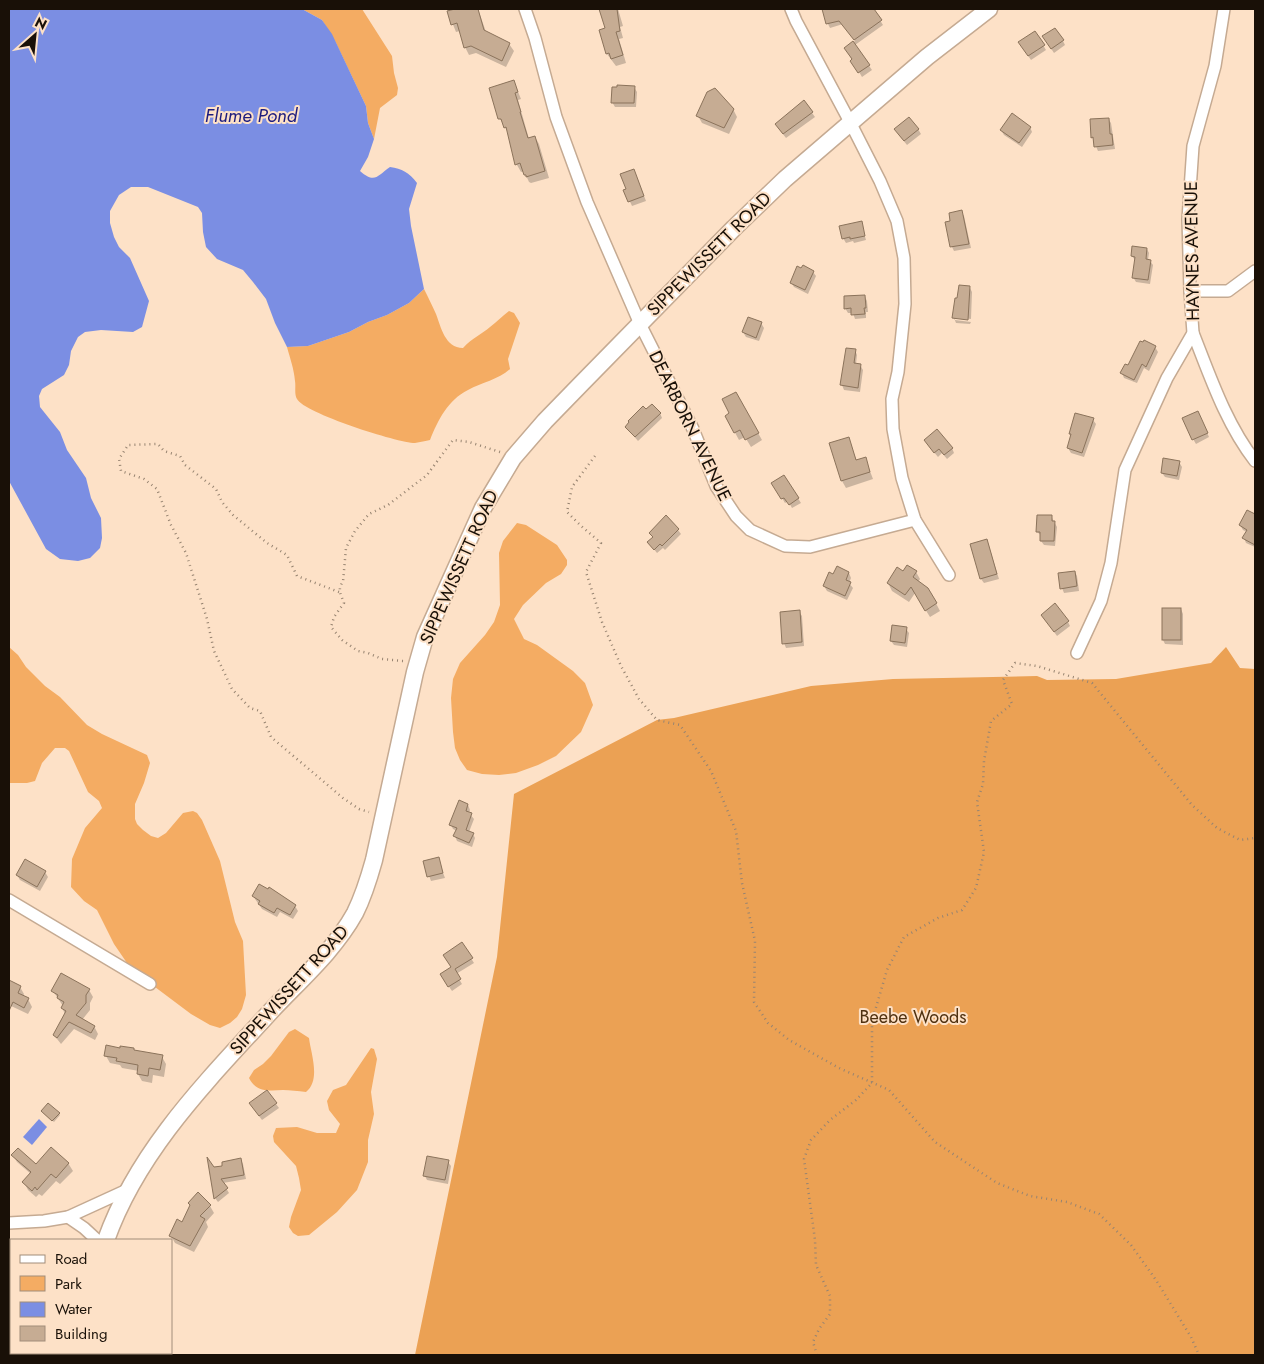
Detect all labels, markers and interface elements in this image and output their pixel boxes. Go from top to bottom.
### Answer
north arrow [10,10,60,60]
text: N [31,12,50,35]
water label: Flume Pond [205,102,299,129]
street label: HAYNES AVENUE [1178,181,1206,321]
street label: SIPPEWISSETT ROAD [641,186,777,322]
street label: DEARBORN AVENUE [642,346,738,506]
street label: SIPPEWISSETT ROAD [413,486,505,648]
street label: SIPPEWISSETT ROAD [224,919,354,1061]
park label: Beebe Woods [859,1004,967,1030]
legend [10,1239,172,1354]
text: Road [55,1248,87,1270]
text: Park [55,1273,82,1295]
text: Water [55,1298,93,1320]
text: Building [55,1323,107,1345]

